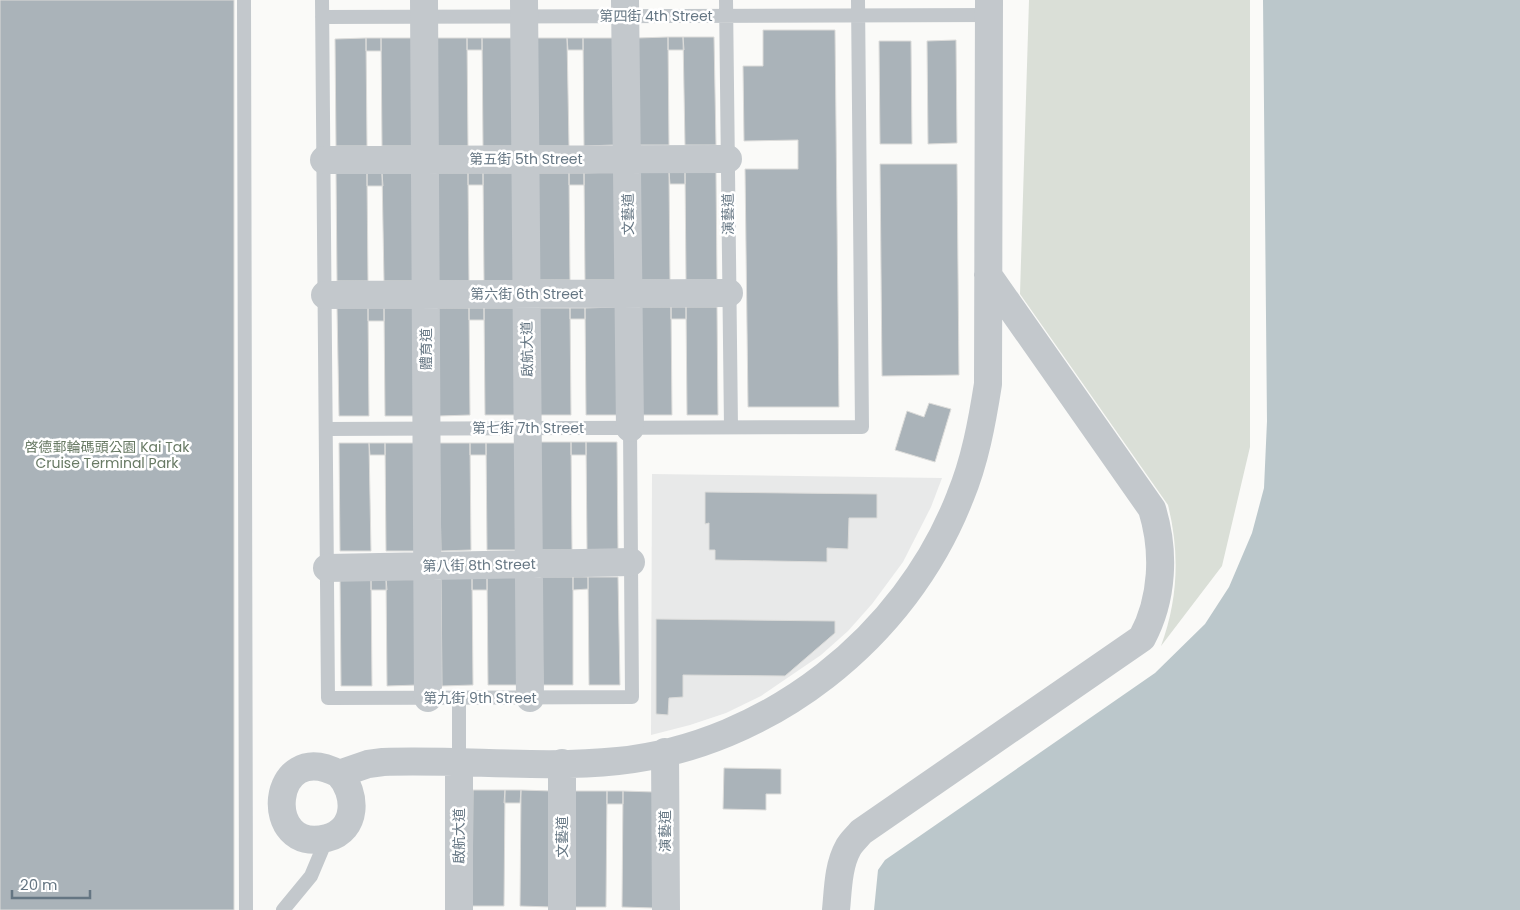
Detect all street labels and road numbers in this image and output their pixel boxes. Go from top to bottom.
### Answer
street label: 第四街 4th Street [599,6,713,26]
street label: 第五街 5th Street [469,149,583,169]
street label: 文藝道 [618,193,638,235]
street label: 演藝道 [718,193,738,235]
street label: 第六街 6th Street [470,284,584,304]
street label: 啟航大道 [517,321,537,377]
street label: 體育道 [416,328,436,370]
street label: 第七街 7th Street [472,418,584,438]
street label: 第八街 8th Street [422,554,536,576]
street label: 第九街 9th Street [423,688,537,708]
street label: 啟航大道 [449,808,469,864]
street label: 演藝道 [655,810,675,852]
street label: 文藝道 [552,816,572,858]

